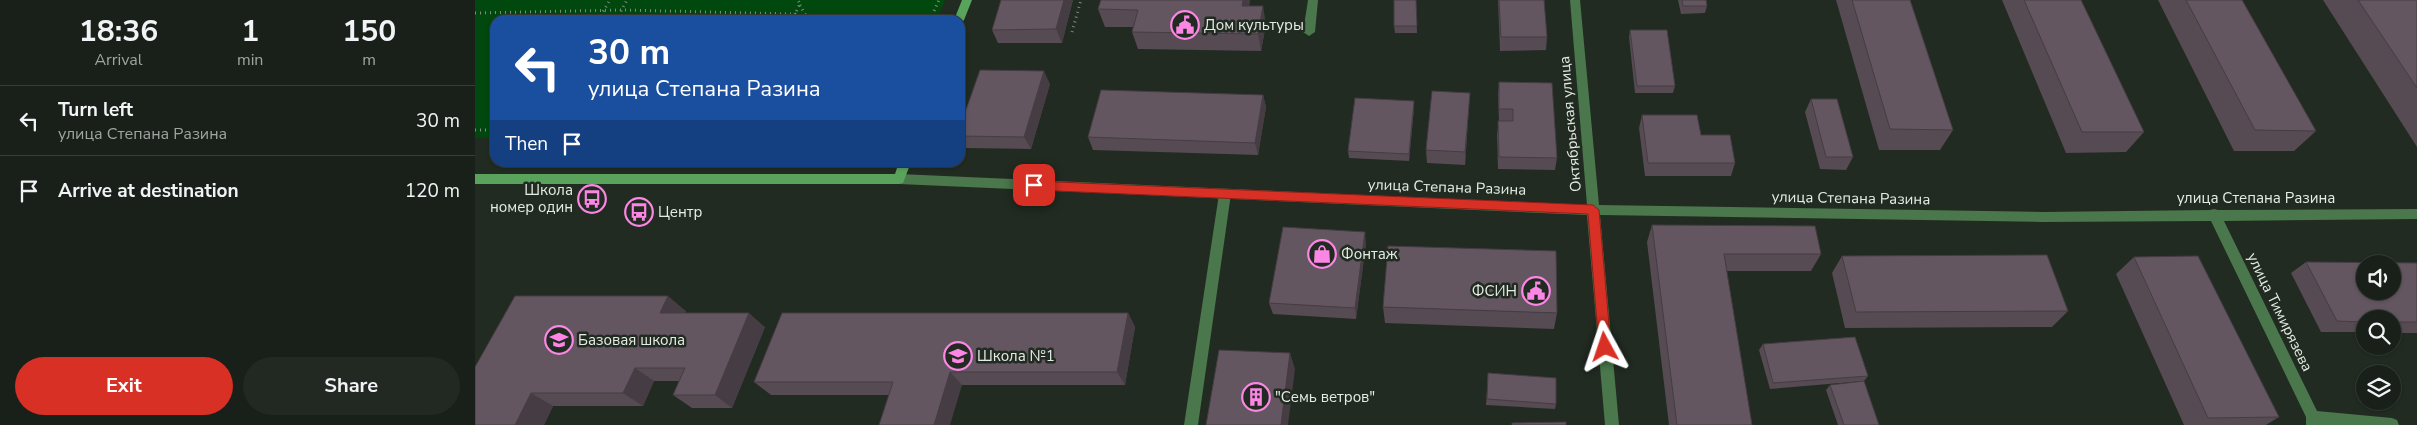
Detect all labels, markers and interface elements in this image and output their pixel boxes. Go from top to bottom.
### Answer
public building icon: Дом культуры [1170,10,1200,40]
text: 18:36 [79,11,158,52]
text: 1 [241,11,259,52]
text: 150 [342,11,396,52]
place label: Дом культуры [1204,15,1304,35]
text: 30 m [588,29,670,76]
icon: left [505,35,570,100]
text: Arrival [94,49,143,71]
text: min [237,49,263,71]
text: m [362,49,376,71]
street label: Октябрьская улица [1554,55,1586,193]
text: улица Степана Разина [588,74,821,104]
text: Turn left [58,97,133,123]
icon: left [15,107,43,135]
text: 30 m [416,108,460,134]
text: улица Степана Разина [58,123,227,145]
icon: arrive [558,130,586,158]
text: Then [505,131,548,157]
pin [1013,164,1055,206]
icon: arrive [1020,171,1048,199]
street label: улица Степана Разина [1367,174,1527,200]
icon: arrive [15,177,43,205]
text: Arrive at destination [58,178,239,204]
text: 120 m [405,178,460,204]
place label: Школа номер один [490,180,573,217]
bus stop icon: Школа номер один [577,184,607,214]
street label: улица Степана Разина [1772,187,1930,209]
street label: улица Степана Разина [2177,188,2335,208]
bus stop icon: Центр [624,197,654,227]
place label: Центр [658,202,702,222]
shop icon: Фонтаж [1307,239,1337,269]
place label: Фонтаж [1341,244,1398,264]
street label: улица Тимирязева [2243,249,2317,375]
map controls [2356,255,2401,410]
button: sound [2356,255,2401,300]
public building icon: ФСИН [1521,276,1551,306]
place label: ФСИН [1472,281,1517,301]
button: search [2356,310,2401,355]
position arrow [1578,320,1630,372]
school or university icon: Базовая школа [544,325,574,355]
place label: Базовая школа [578,330,685,350]
school or university icon: Школа №1 [943,341,973,371]
place label: Школа №1 [977,346,1055,366]
button: Exit [15,357,233,415]
button: Share [243,357,460,415]
button: layers [2356,365,2401,410]
building icon: "Семь ветров" [1241,382,1271,412]
place label: "Семь ветров" [1275,387,1375,407]

